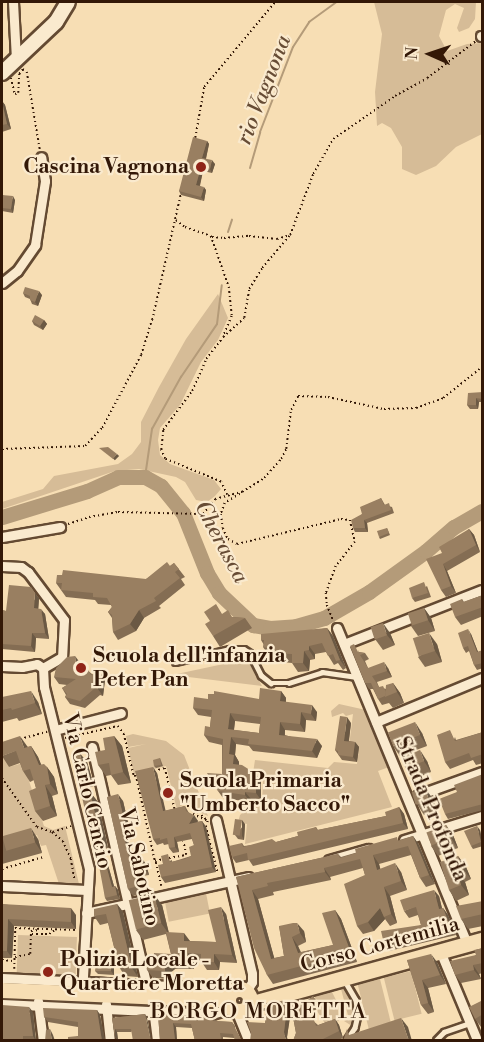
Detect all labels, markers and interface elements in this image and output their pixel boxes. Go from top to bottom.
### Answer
north arrow [400,24,460,84]
water label: rio Vagnona [231,32,297,148]
text: N [402,46,422,60]
place label: Cascina Vagnona [23,154,189,180]
marker: Cascina Vagnona [194,160,208,174]
water label: Cherasca [188,496,254,588]
place label: Scuola dell'infanzia Peter Pan [93,643,286,693]
marker: Scuola dell'infanzia Peter Pan [74,661,88,675]
street label: Via Carlo Cencio [57,711,117,871]
street label: Strada Profonda [389,733,473,885]
place label: Scuola Primaria "Umberto Sacco" [180,768,350,818]
marker: Scuola Primaria "Umberto Sacco" [161,786,175,800]
street label: Via Sabotino [113,805,165,929]
street label: Corso Cortemilia [298,912,462,978]
place label: Polizia Locale - Quartiere Moretta [60,947,244,997]
marker: Polizia Locale - Quartiere Moretta [41,965,55,979]
district label: BORGO MORETTA [150,999,368,1025]

